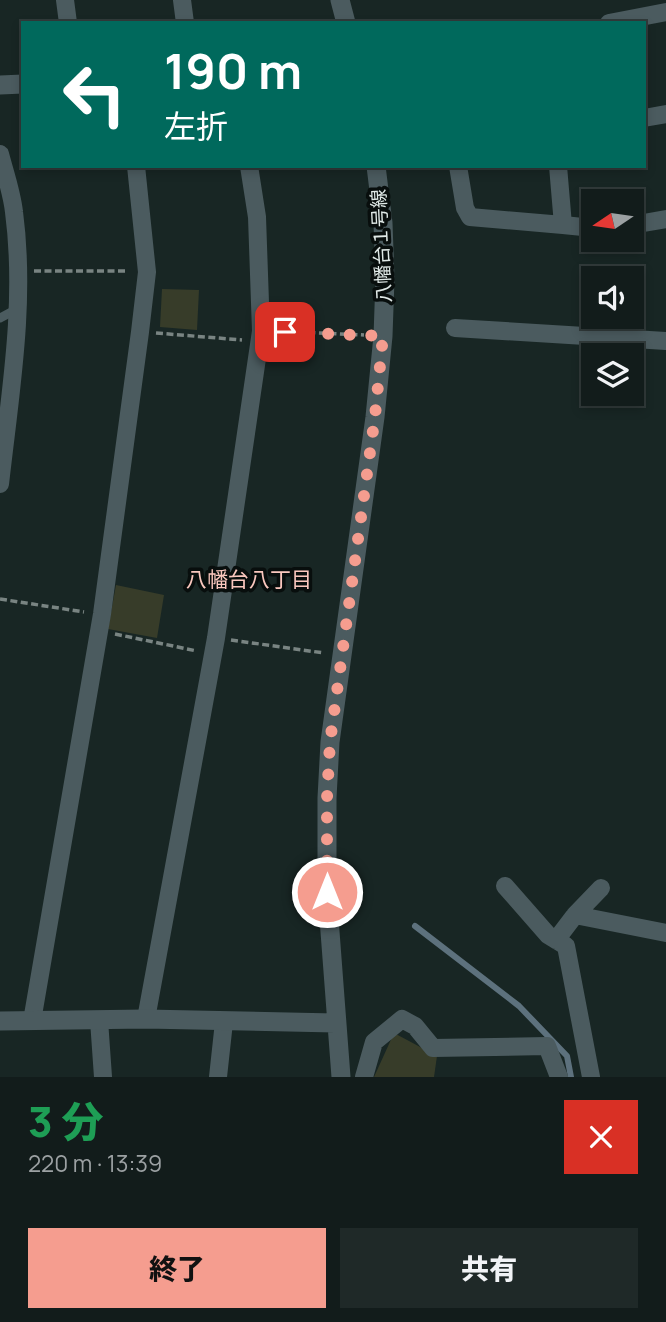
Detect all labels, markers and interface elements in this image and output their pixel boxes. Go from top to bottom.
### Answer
text: 190 m [164,37,302,104]
icon: left [49,49,140,140]
text: 左折 [164,104,228,148]
street label: 八幡台１号線 [365,188,397,304]
north arrow [581,189,644,252]
map controls [581,189,644,406]
button: sound [581,266,644,329]
pin [255,302,315,362]
icon: arrive [266,313,304,351]
button: layers [581,343,644,406]
district label: 八幡台八丁目 [186,565,312,593]
position arrow [290,855,364,929]
text: 3 分 [28,1092,103,1150]
button: close [564,1100,638,1174]
text: 220 m · 13:39 [28,1147,162,1179]
button: 終了 [28,1228,326,1308]
button: 共有 [340,1228,638,1308]

